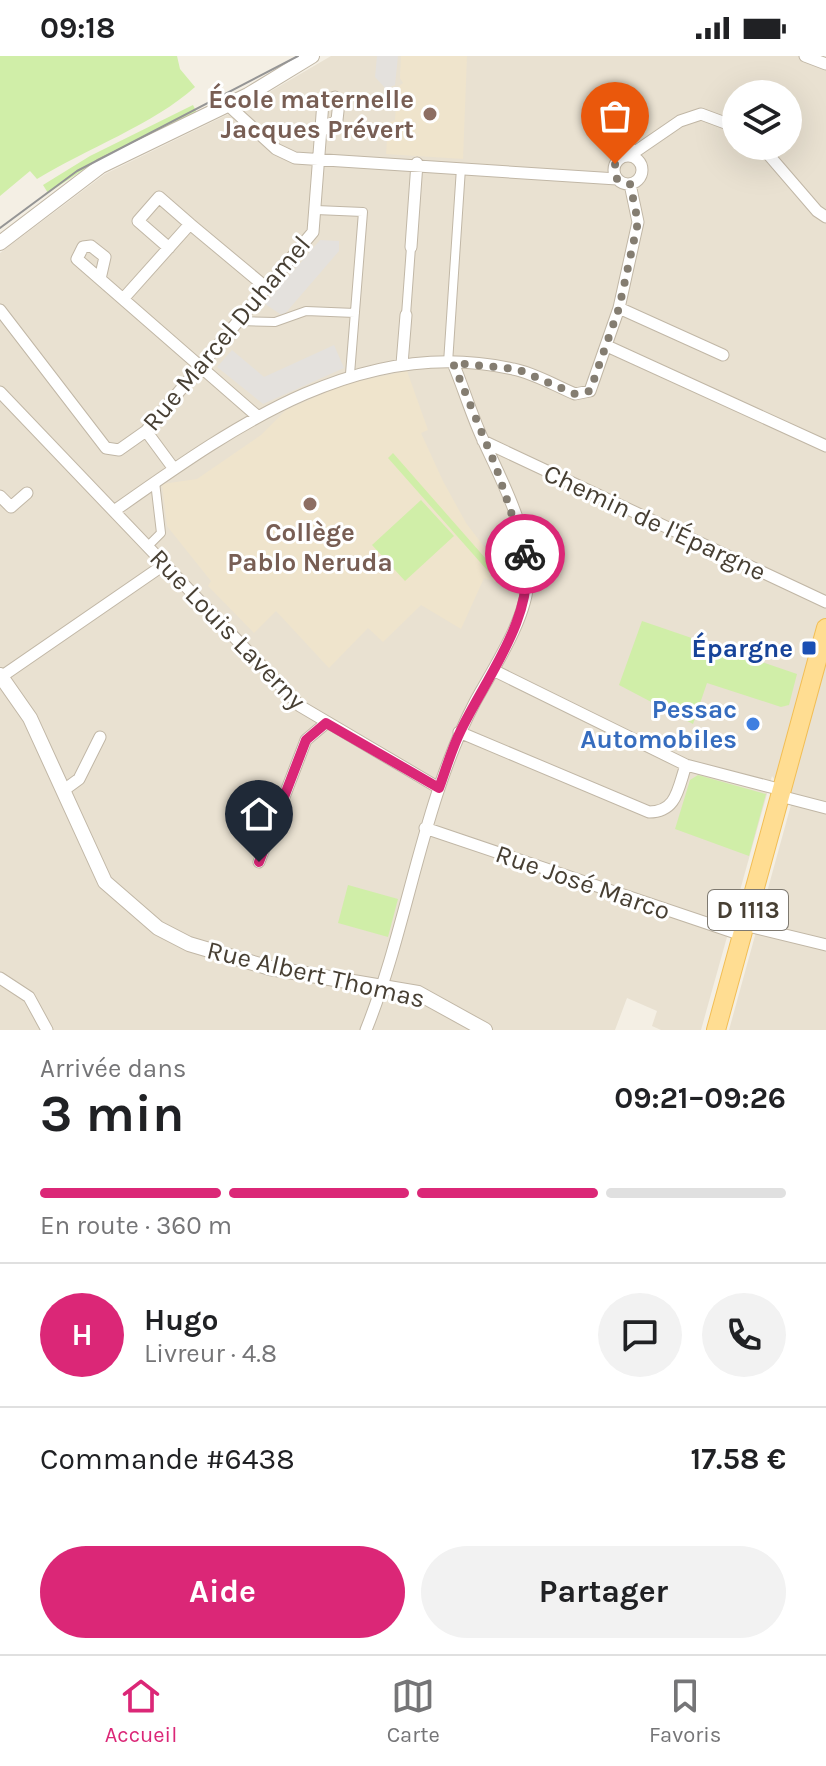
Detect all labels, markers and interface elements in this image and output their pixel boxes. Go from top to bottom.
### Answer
text: 09:18 [40,10,115,46]
map controls [722,80,802,160]
button: layers [722,80,802,160]
pin [581,82,649,164]
place label: École maternelle Jacques Prévert [208,83,414,145]
icon: bag [593,94,637,138]
marker: École maternelle Jacques Prévert [421,105,439,123]
street label: Rue Marcel Duhamel [136,230,317,437]
street label: Chemin de l'Épargne [539,456,771,588]
marker: Collège Pablo Neruda [301,495,319,513]
courier [485,514,565,594]
place label: Collège Pablo Neruda [227,517,393,578]
icon: bike [503,532,547,576]
street label: Rue Louis Laverny [143,543,312,716]
place label: Épargne [692,632,793,664]
marker: Épargne [800,639,818,657]
place label: Pessac Automobiles [580,694,737,755]
marker: Pessac Automobiles [744,715,762,733]
pin [225,780,293,862]
icon: home [237,792,281,836]
street label: Rue José Marco [492,838,674,927]
road number: D 1113 [708,890,788,930]
street label: Rue Albert Thomas [204,934,428,1015]
text: Arrivée dans [40,1053,187,1084]
text: 09:21–09:26 [614,1080,786,1116]
text: 3 min [40,1083,184,1144]
text: En route · 360 m [40,1210,232,1241]
button: chat [598,1293,682,1377]
button: phone [702,1293,786,1377]
text: Hugo [144,1302,218,1338]
text: H [71,1317,93,1353]
text: Livreur · 4.8 [144,1338,277,1369]
text: Commande #6438 [40,1441,295,1477]
text: 17.58 € [690,1441,786,1477]
button: Aide [40,1546,405,1638]
button: Partager [421,1546,786,1638]
tab: Accueil [105,1674,177,1748]
tab: Carte [387,1674,440,1748]
tab: Favoris [649,1674,721,1748]

